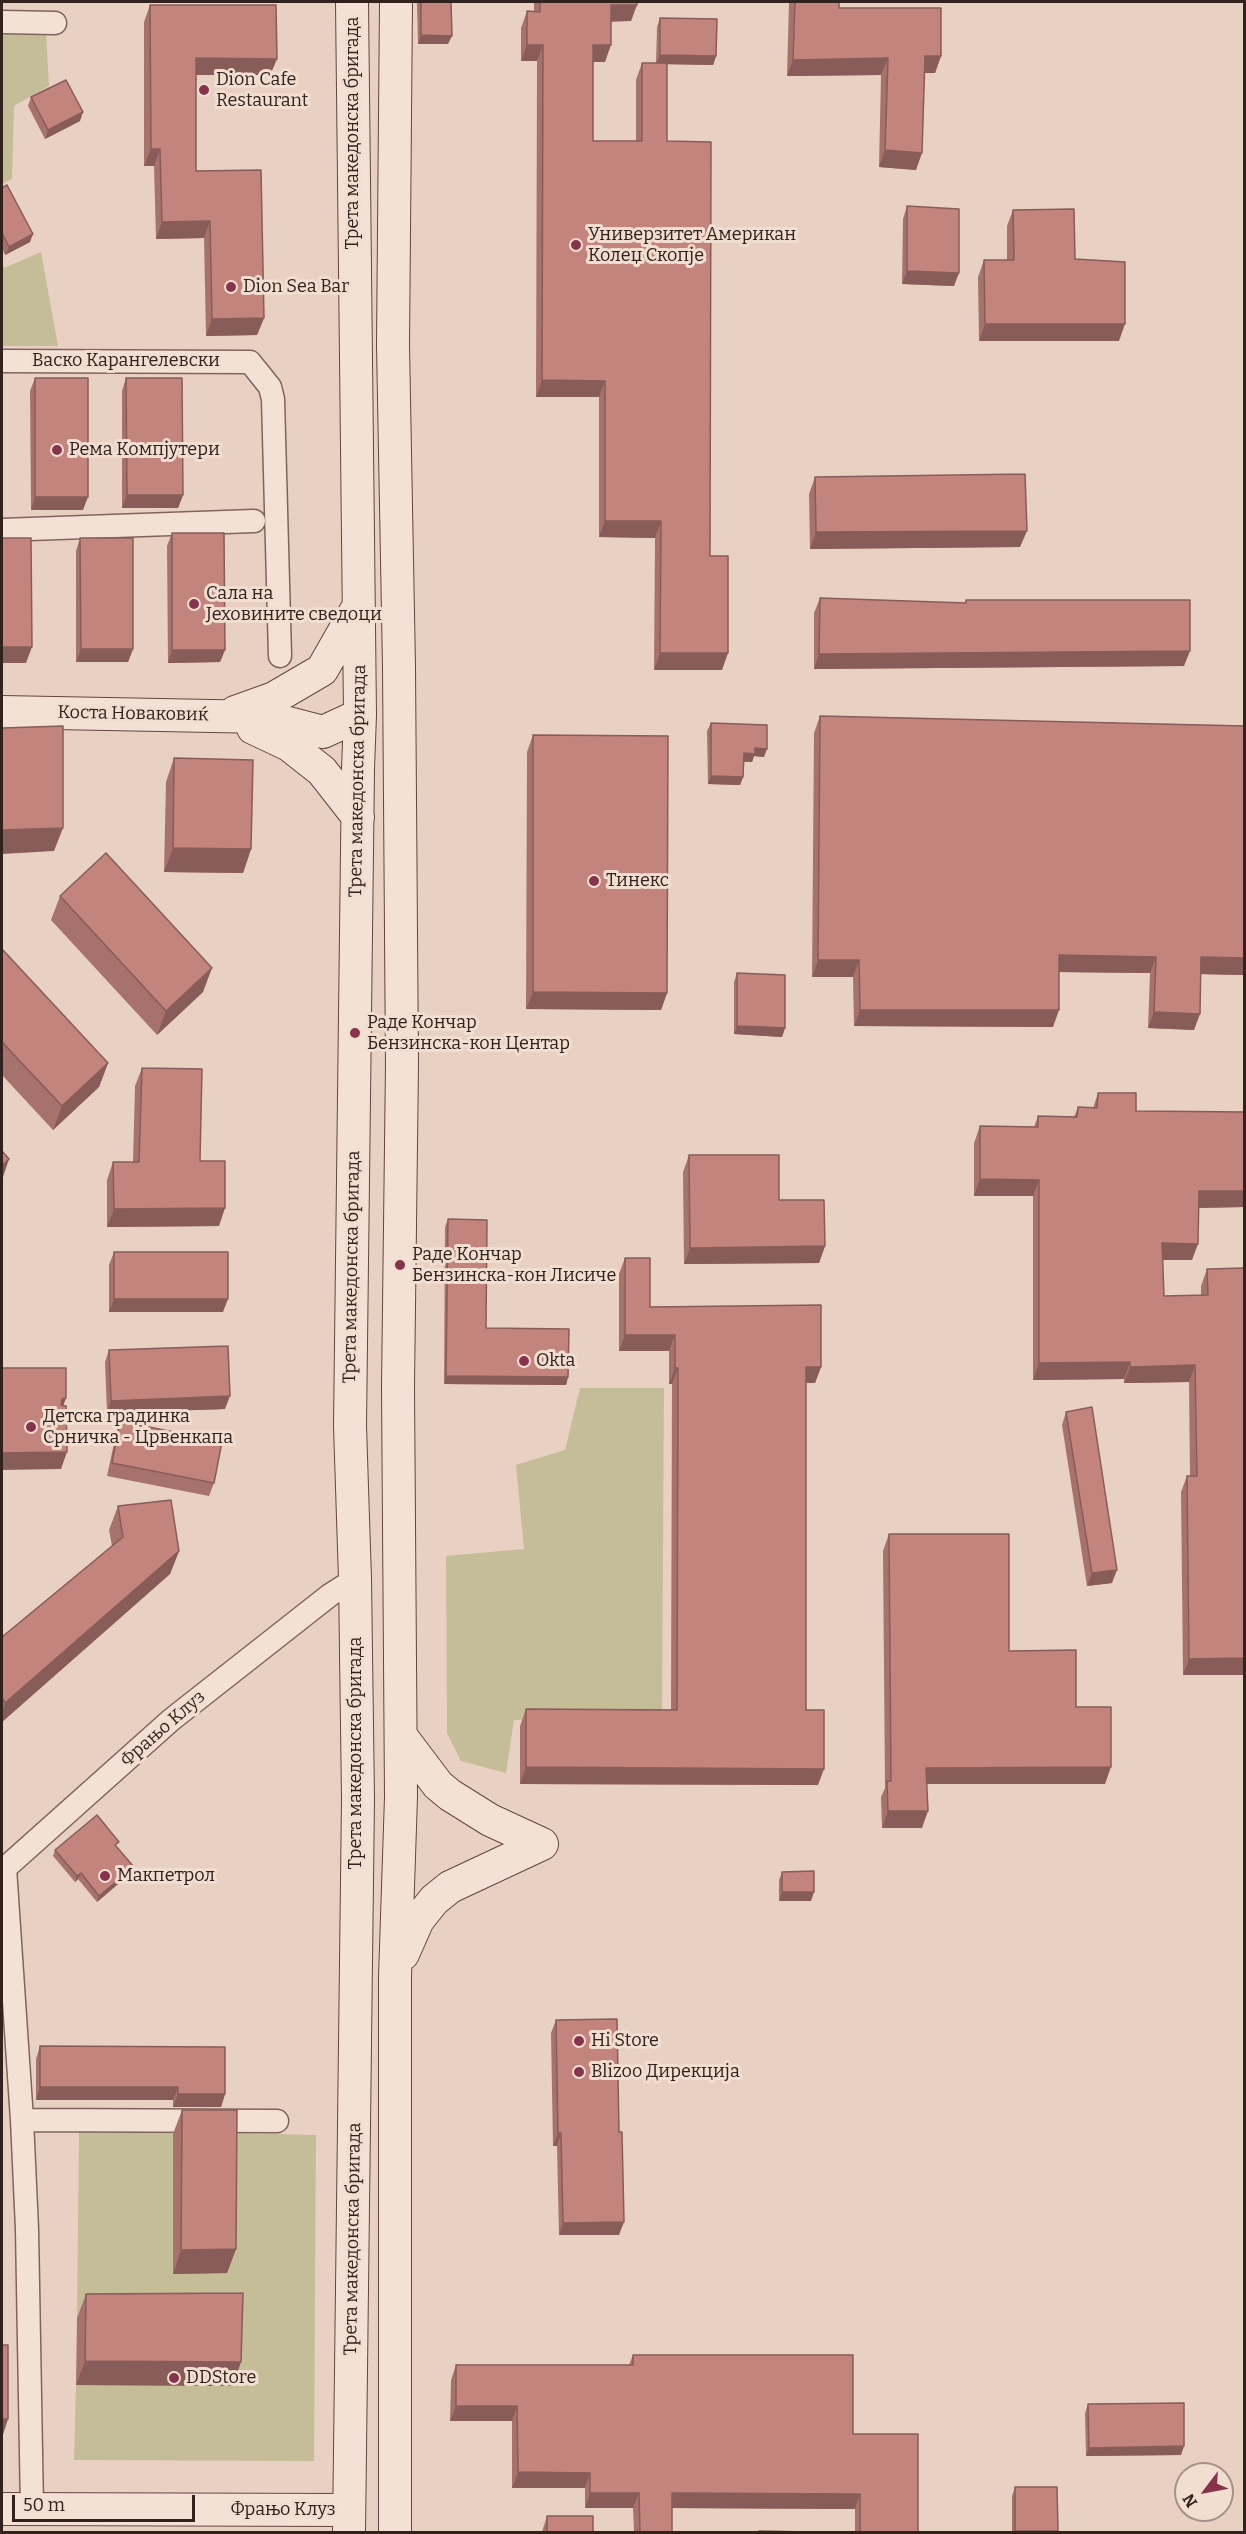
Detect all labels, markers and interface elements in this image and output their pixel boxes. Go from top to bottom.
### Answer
street label: Трета македонска бригада [342,17,364,249]
place label: Dion Cafe Restaurant [216,69,308,112]
marker: Dion Cafe Restaurant [197,83,211,97]
place label: Универзитет Американ Колеџ Скопје [588,224,796,266]
marker: Универзитет Американ Колеџ Скопје [569,238,583,252]
place label: Dion Sea Bar [243,276,349,298]
marker: Dion Sea Bar [224,280,238,294]
street label: Васко Карангелевски [32,350,220,372]
place label: Рема Компјутери [69,439,220,461]
marker: Рема Компјутери [50,443,64,457]
place label: Сала на Јеховините сведоци [206,583,382,626]
marker: Сала на Јеховините сведоци [187,597,201,611]
street label: Трета македонска бригада [345,664,371,898]
street label: Коста Новаковиќ [57,702,209,726]
place label: Тинекс [606,870,669,892]
marker: Тинекс [587,874,601,888]
place label: Раде Кончар Бензинска-кон Центар [367,1012,570,1054]
marker: Раде Кончар Бензинска-кон Центар [348,1026,362,1040]
street label: Трета македонска бригада [339,1150,365,1384]
place label: Раде Кончар Бензинска-кон Лисиче [412,1244,616,1286]
marker: Раде Кончар Бензинска-кон Лисиче [393,1258,407,1272]
place label: Okta [536,1350,575,1372]
marker: Okta [517,1354,531,1368]
place label: Детска градинка Срничка - Црвенкапа [43,1406,233,1448]
marker: Детска градинка Срничка - Црвенкапа [24,1420,38,1434]
street label: Трета македонска бригада [345,1637,367,1869]
street label: Фрањо Клуз [116,1686,210,1772]
place label: Макпетрол [117,1865,215,1887]
marker: Макпетрол [98,1869,112,1883]
place label: Hi Store [591,2030,659,2052]
marker: Hi Store [572,2034,586,2048]
place label: Blizoo Дирекција [591,2061,740,2083]
marker: Blizoo Дирекција [572,2065,586,2079]
street label: Трета македонска бригада [340,2122,366,2356]
place label: DDStore [186,2367,256,2389]
marker: DDStore [167,2371,181,2385]
north arrow [1174,2462,1234,2522]
scale bar [15,2483,198,2521]
text: N [1179,2490,1201,2511]
text: 50 m [23,2494,65,2516]
street label: Фрањо Клуз [230,2499,336,2521]

